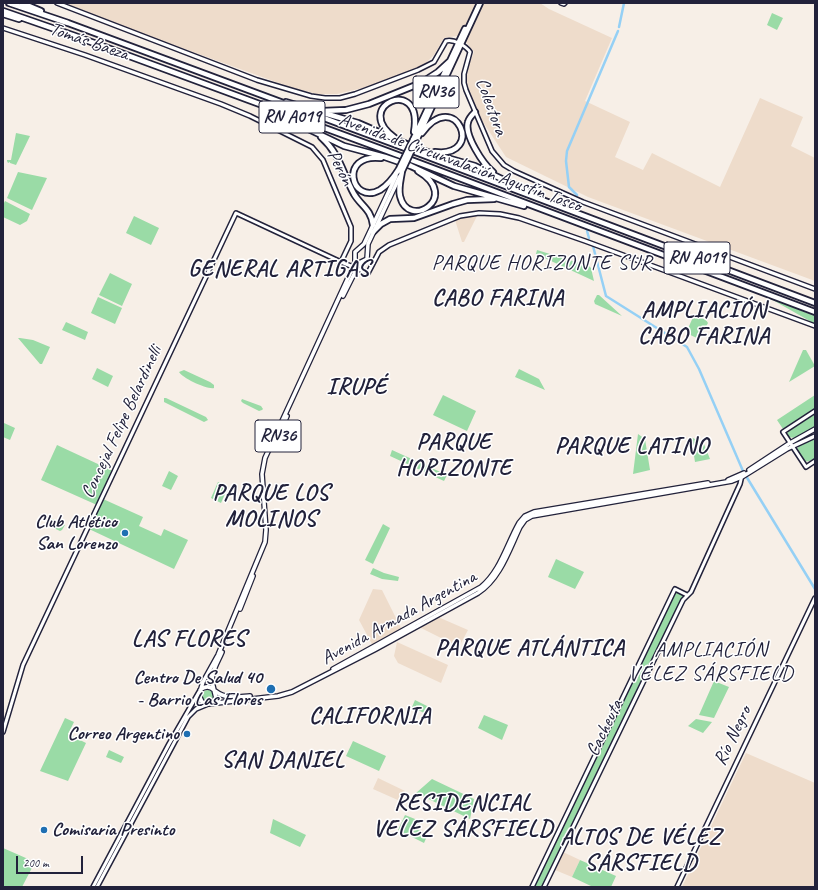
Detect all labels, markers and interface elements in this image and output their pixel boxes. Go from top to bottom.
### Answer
street label: Tomás Baeza [47,18,131,66]
street label: Colectora [470,75,512,139]
road number: RN36 [413,76,459,108]
road number: RN A019 [259,101,325,133]
street label: Avenida de Circunvalación Agustín Tosco [336,108,584,218]
street label: Perón [322,146,358,190]
road number: RN A019 [664,242,730,274]
district label: PARQUE HORIZONTE SUR [433,250,651,276]
district label: GENERAL ARTIGAS [188,256,370,284]
district label: CABO FARINA [433,285,563,313]
district label: AMPLIACIÓN CABO FARINA [639,297,769,351]
street label: Concejal Felipe Belardinelli [77,342,167,502]
district label: IRUPÉ [326,374,388,402]
road number: RN36 [255,420,301,452]
district label: PARQUE HORIZONTE [397,429,511,483]
district label: PARQUE LATINO [555,433,709,461]
district label: PARQUE LOS MOLINOS [213,480,329,534]
place label: Club Atlético San Lorenzo [35,511,117,555]
marker: Club Atlético San Lorenzo [120,528,130,538]
street label: Avenida Armada Argentina [318,566,480,670]
district label: LAS FLORES [132,626,246,654]
district label: PARQUE ATLÁNTICA [435,635,625,663]
district label: AMPLIACIÓN VÉLEZ SÁRSFIELD [629,637,793,687]
place label: Centro De Salud 40 - Barrio Las Flores [134,667,262,711]
marker: Centro De Salud 40 - Barrio Las Flores [265,683,277,695]
street label: Cacheuta [582,696,628,760]
district label: CALIFORNIA [310,703,430,731]
street label: Río Negro [709,703,757,769]
place label: Correo Argentino [68,723,179,745]
marker: Correo Argentino [182,729,192,739]
district label: SAN DANIEL [222,747,344,775]
district label: RESIDENCIAL VELEZ SÁRSFIELD [373,790,553,844]
place label: Comisaria Presinto [52,819,174,841]
district label: ALTOS DE VÉLEZ SÁRSFIELD [560,824,722,878]
marker: Comisaria Presinto [39,825,49,835]
scale bar [18,848,85,874]
text: 200 m [23,855,49,871]

